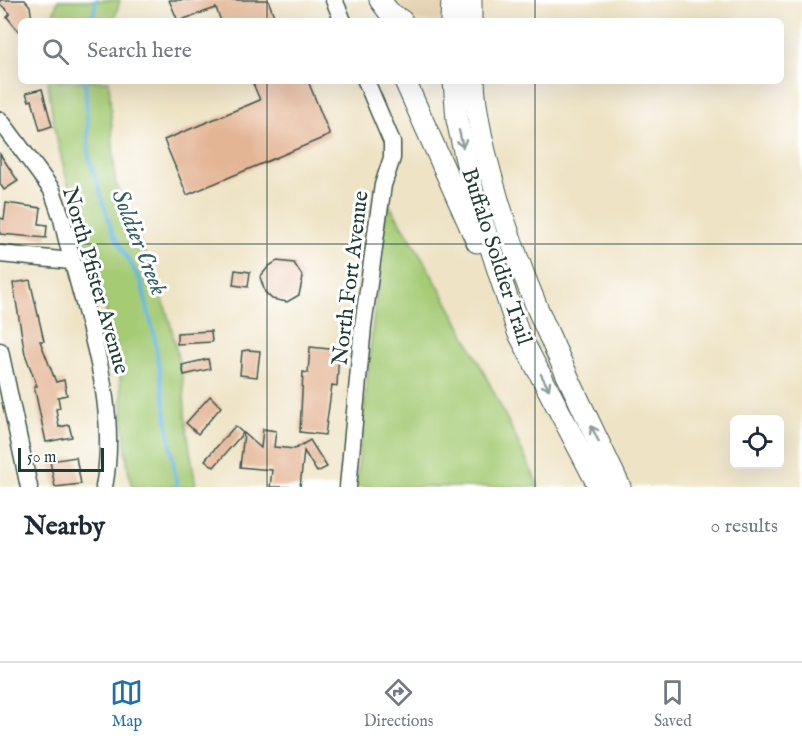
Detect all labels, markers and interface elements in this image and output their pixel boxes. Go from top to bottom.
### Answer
search box [18,18,784,84]
icon: search [39,35,72,68]
text: Search here [87,37,192,65]
one-way arrow [456,129,468,148]
street label: Buffalo Soldier Trail [454,165,538,349]
street label: North Pfister Avenue [55,184,135,377]
water label: Soldier Creek [103,185,174,300]
street label: North Fort Avenue [326,189,376,367]
one-way arrow [539,373,551,390]
map controls [730,415,784,469]
button: locate [730,415,784,469]
one-way arrow [589,426,600,444]
scale bar [18,445,104,472]
text: 50 m [27,448,56,468]
text: Nearby [24,510,105,543]
text: 0 results [711,514,778,539]
tab: Map [110,676,143,732]
tab: Directions [364,676,433,732]
tab: Saved [654,676,692,732]

